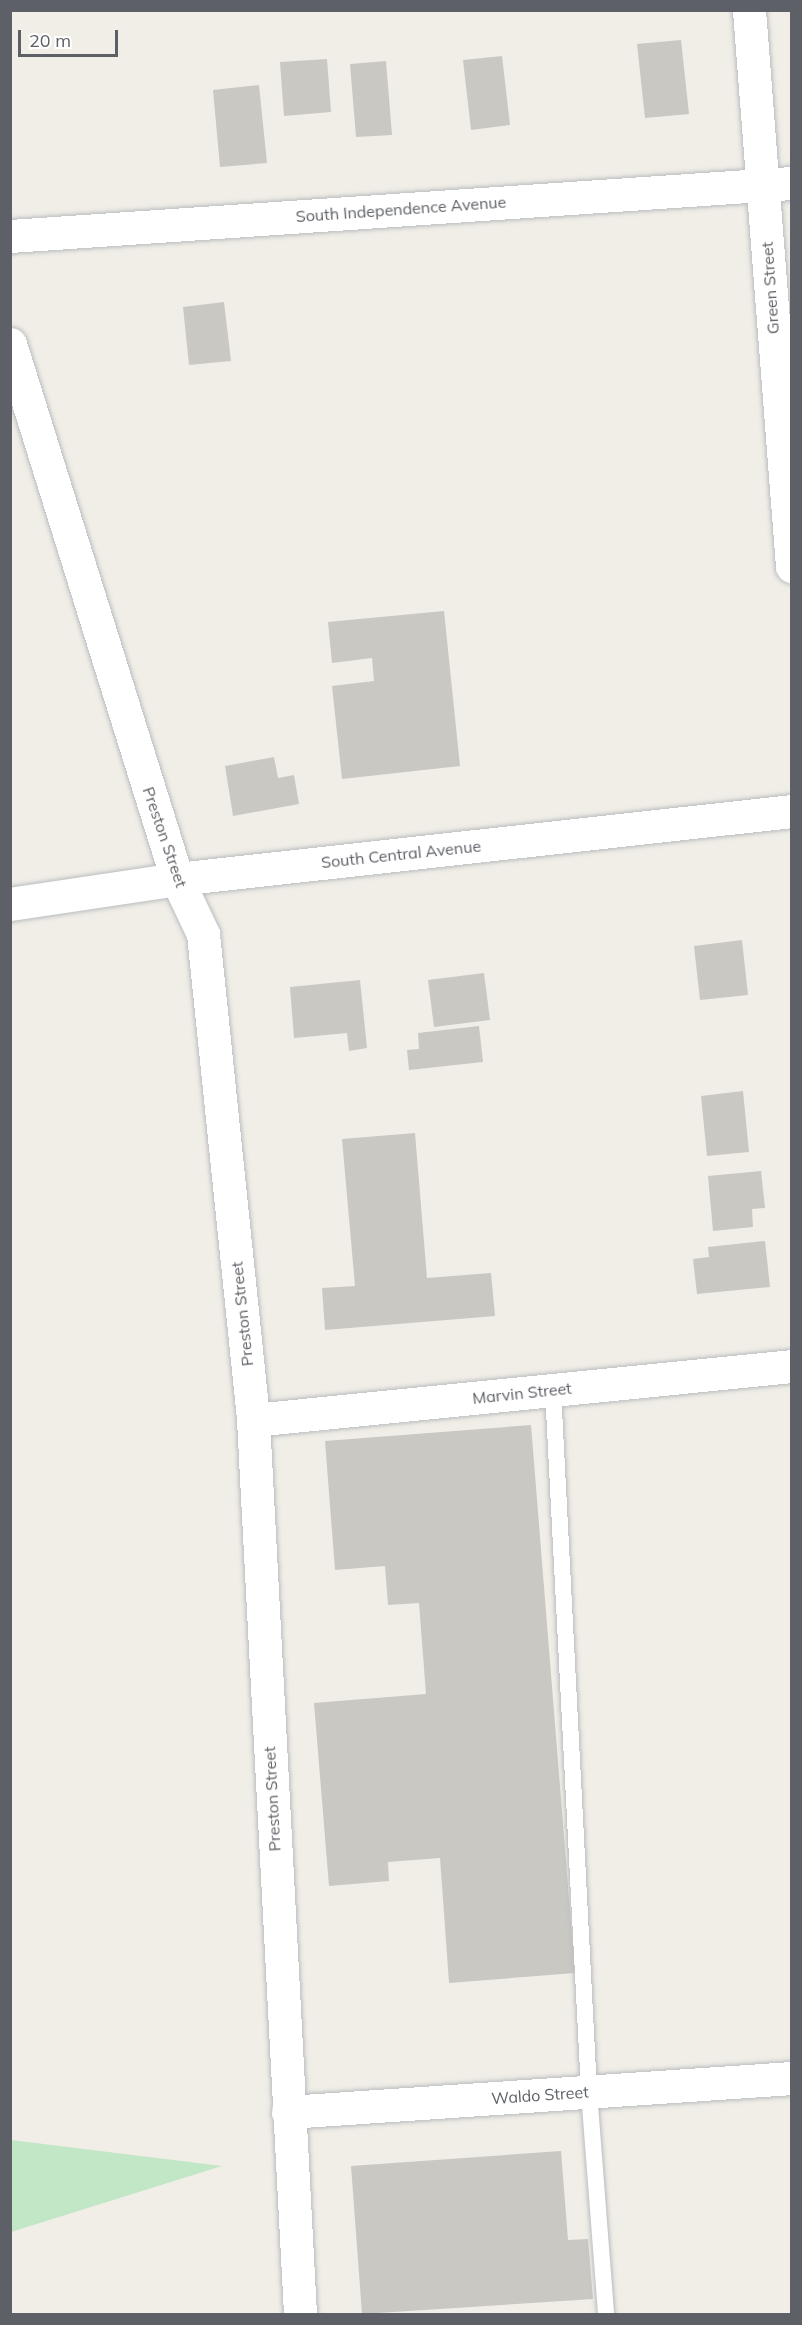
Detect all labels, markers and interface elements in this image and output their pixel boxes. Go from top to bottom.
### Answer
scale bar [21,18,122,56]
text: 20 m [29,29,71,52]
street label: South Independence Avenue [295,192,507,226]
street label: Green Street [757,241,783,335]
street label: Preston Street [139,784,191,890]
street label: South Central Avenue [320,836,482,872]
street label: Preston Street [227,1261,257,1367]
street label: Marvin Street [471,1378,573,1408]
street label: Preston Street [260,1746,284,1852]
street label: Waldo Street [491,2082,589,2108]

